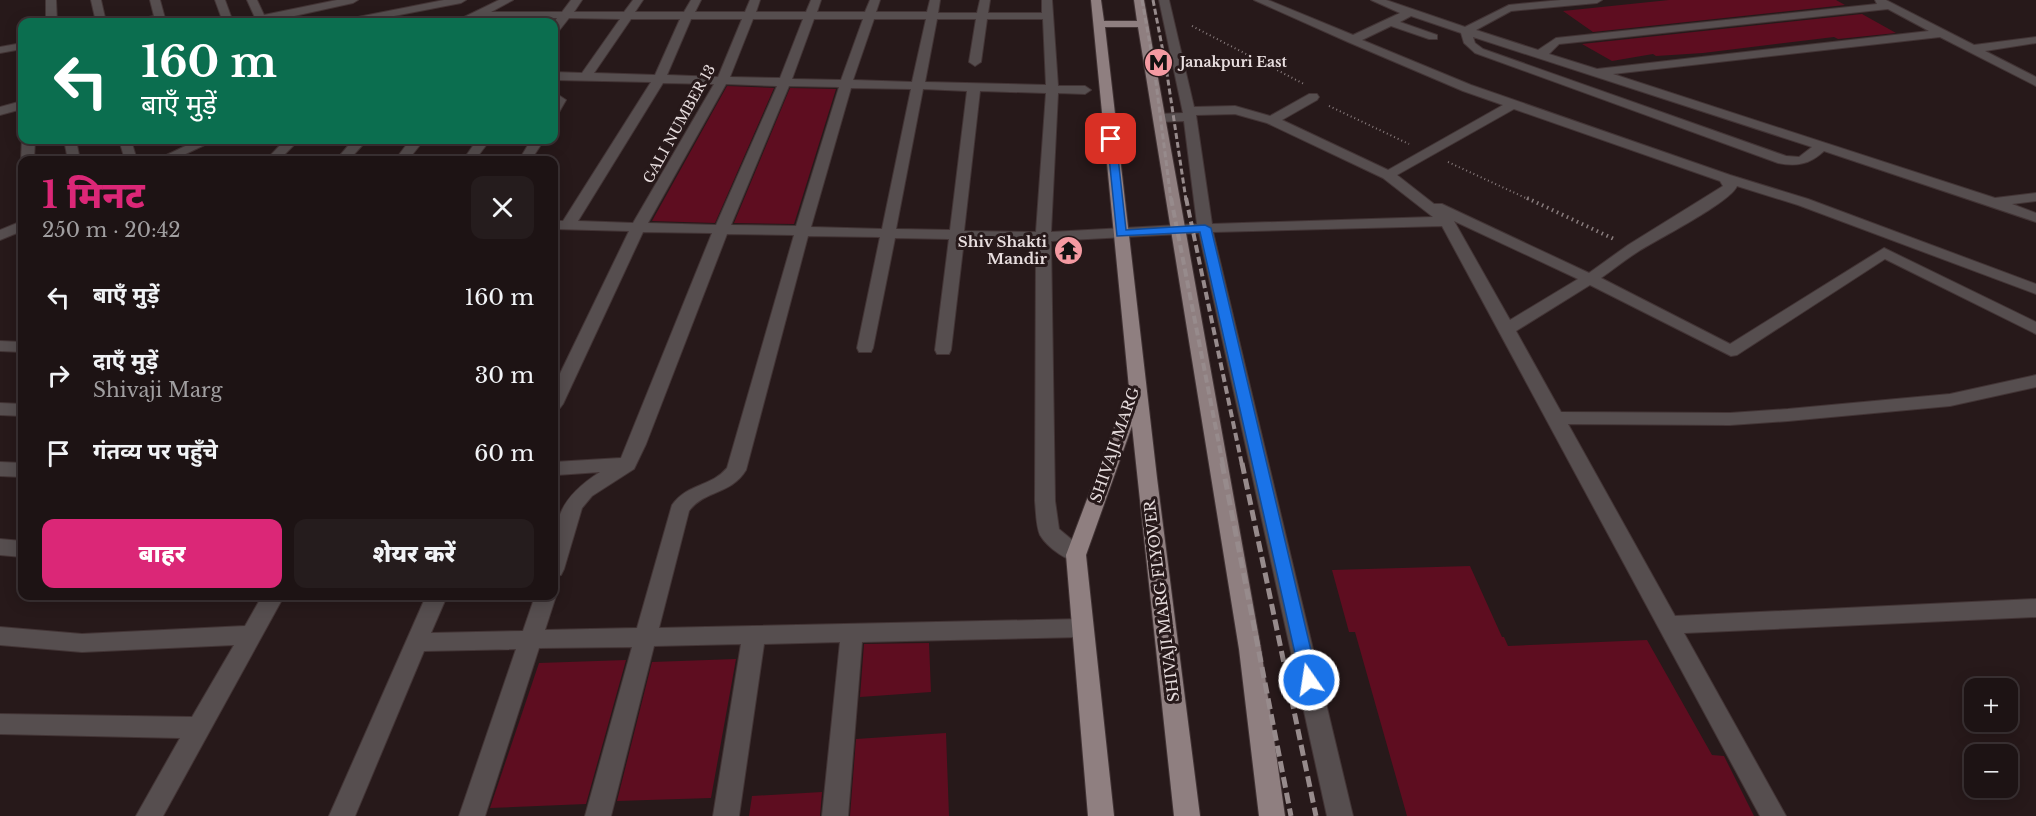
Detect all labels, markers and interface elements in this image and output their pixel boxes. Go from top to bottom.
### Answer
text: 160 m [141,36,277,88]
icon: left [42,42,120,120]
metro station icon: Janakpuri East [1143,46,1175,78]
place label: Janakpuri East [1177,53,1288,71]
street label: GALI NUMBER 13 [639,61,719,187]
text: बाएँ मुड़ें [141,88,217,121]
pin [1085,113,1136,164]
icon: arrive [1094,122,1127,155]
text: 1 मिनट [42,173,145,218]
button: close [471,176,534,239]
text: 250 m · 20:42 [42,218,181,242]
place label: Shiv Shakti Mandir [958,232,1048,268]
temple icon: Shiv Shakti Mandir [1052,235,1084,267]
icon: left [42,281,75,314]
text: बाएँ मुड़ें [93,282,159,309]
text: 160 m [464,284,534,311]
text: दाएँ मुड़ें [93,348,158,375]
icon: right [42,359,75,392]
text: 30 m [475,362,534,389]
text: Shivaji Marg [93,378,223,402]
street label: SHIVAJI MARG [1086,385,1143,505]
icon: arrive [42,437,75,470]
text: गंतव्य पर पहुँचे [93,438,218,465]
text: 60 m [474,440,534,467]
street label: SHIVAJI MARG FLYOVER [1140,498,1183,703]
button: बाहर [42,519,282,588]
button: शेयर करें [294,519,534,588]
position arrow [1277,648,1341,712]
map controls [1964,678,2018,798]
button: + [1964,678,2018,732]
button: − [1964,744,2018,798]

